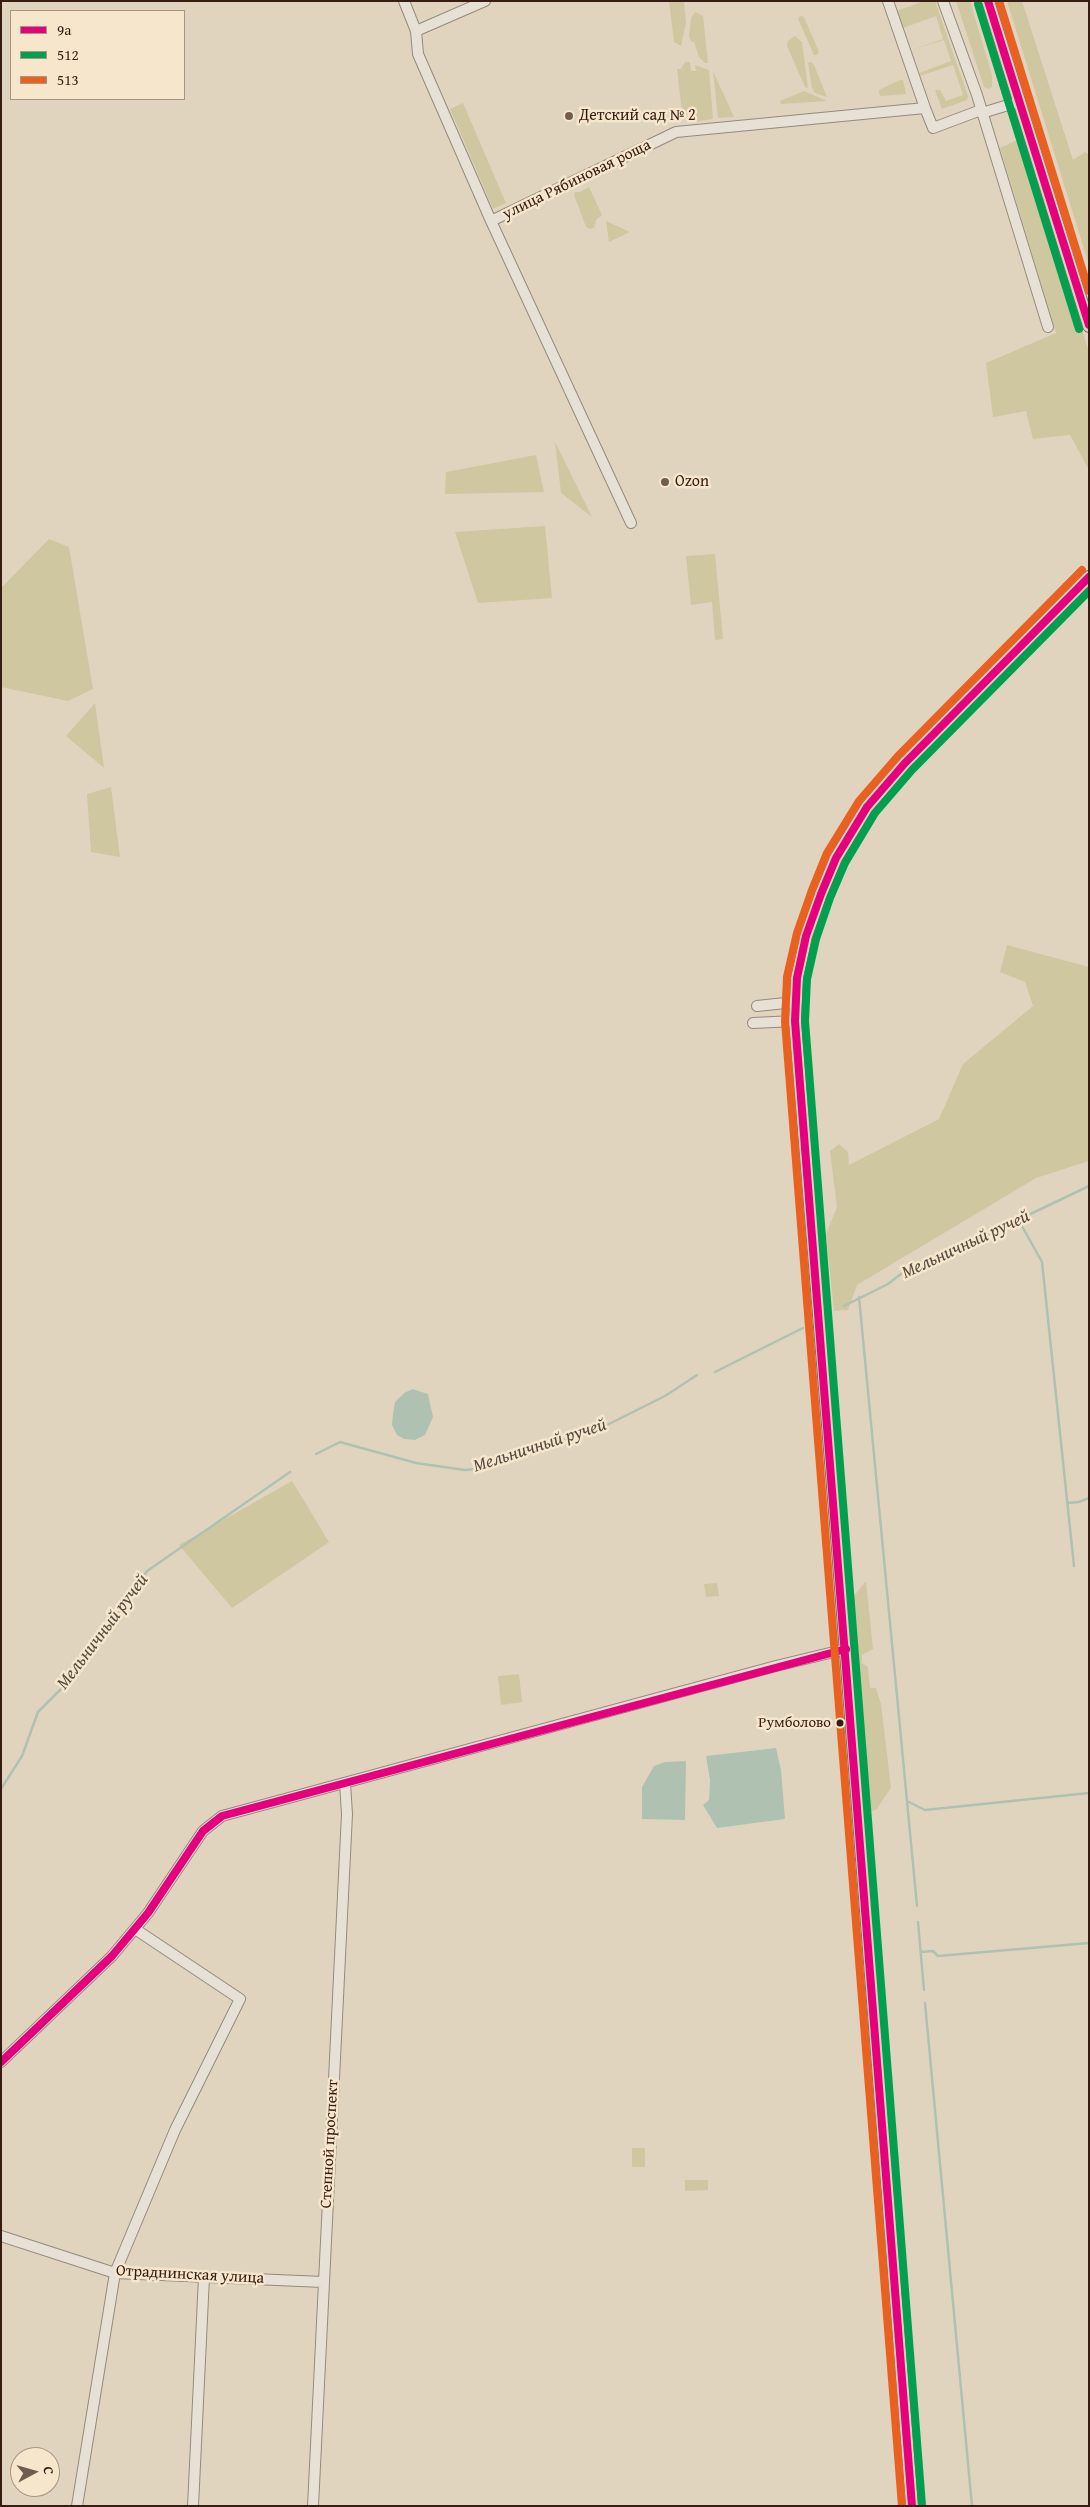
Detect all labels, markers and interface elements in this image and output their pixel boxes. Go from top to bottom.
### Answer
legend [10,10,185,100]
text: 9а [57,19,71,40]
text: 512 [57,44,79,65]
text: 513 [57,69,79,90]
place label: Детский сад № 2 [579,106,696,126]
marker: Детский сад № 2 [563,110,575,122]
street label: улица Рябиновая роща [500,136,654,224]
place label: Ozon [675,472,709,492]
marker: Ozon [659,476,671,488]
water label: Мельничный ручей [898,1206,1034,1284]
water label: Мельничный ручей [471,1414,609,1478]
water label: Мельничный ручей [53,1570,153,1694]
place label: Румболово [758,1714,831,1732]
marker: Румболово [835,1718,845,1728]
street label: Степной проспект [317,2079,343,2209]
street label: Отраднинская улица [115,2262,265,2288]
north arrow [10,2447,60,2497]
text: С [39,2466,59,2476]

